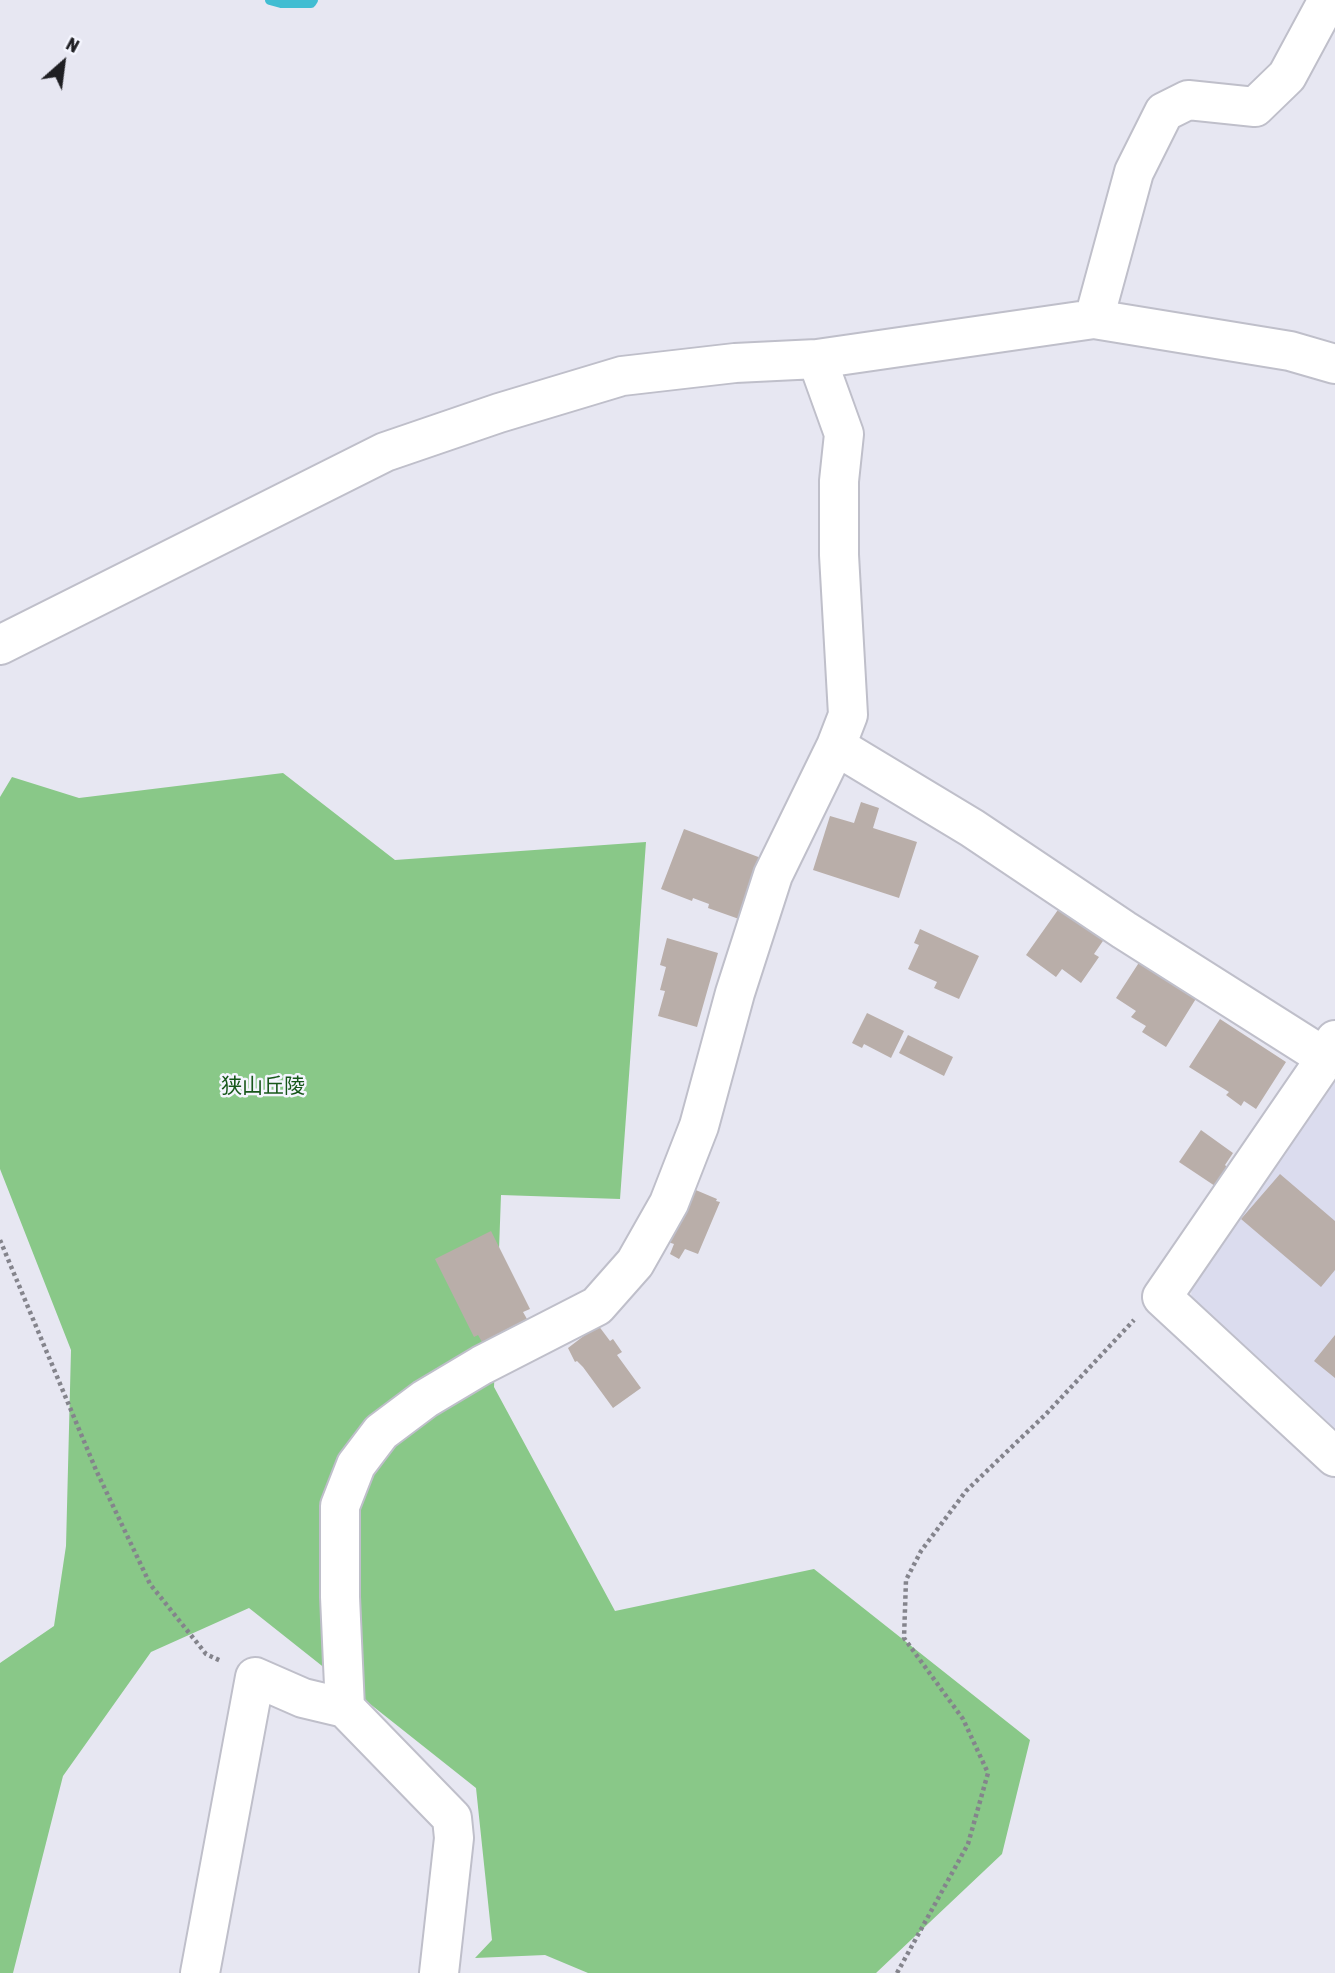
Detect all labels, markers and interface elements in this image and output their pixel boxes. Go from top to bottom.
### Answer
north arrow [28,28,98,98]
text: N [63,32,83,57]
park label: 狭山丘陵 [221,1073,305,1099]

